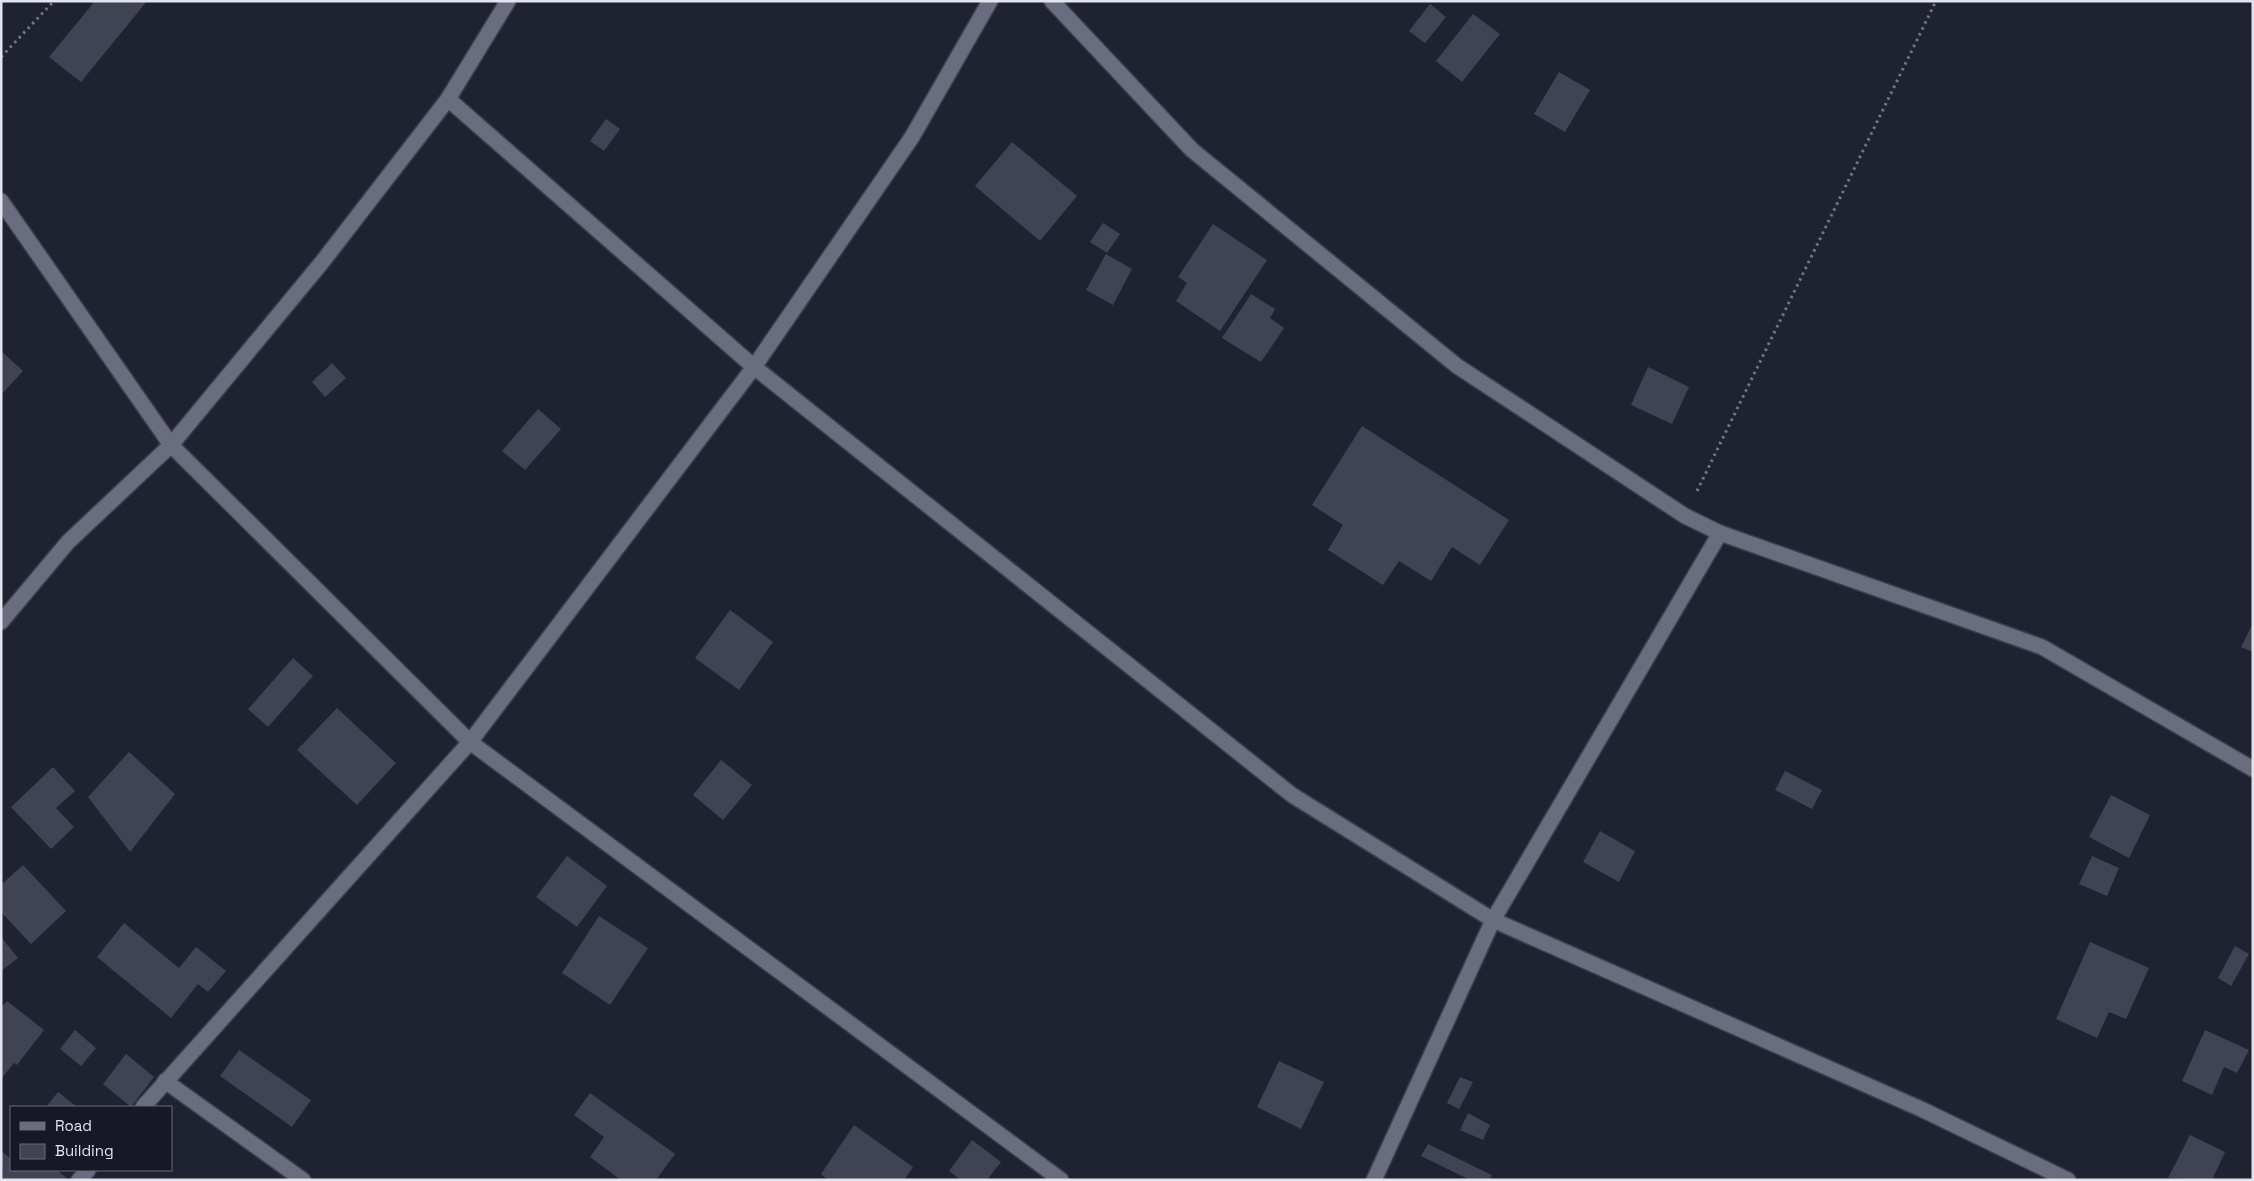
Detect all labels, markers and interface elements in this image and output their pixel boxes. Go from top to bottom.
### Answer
legend [10,1106,172,1171]
text: Road [55,1116,92,1135]
text: Building [55,1141,114,1160]

